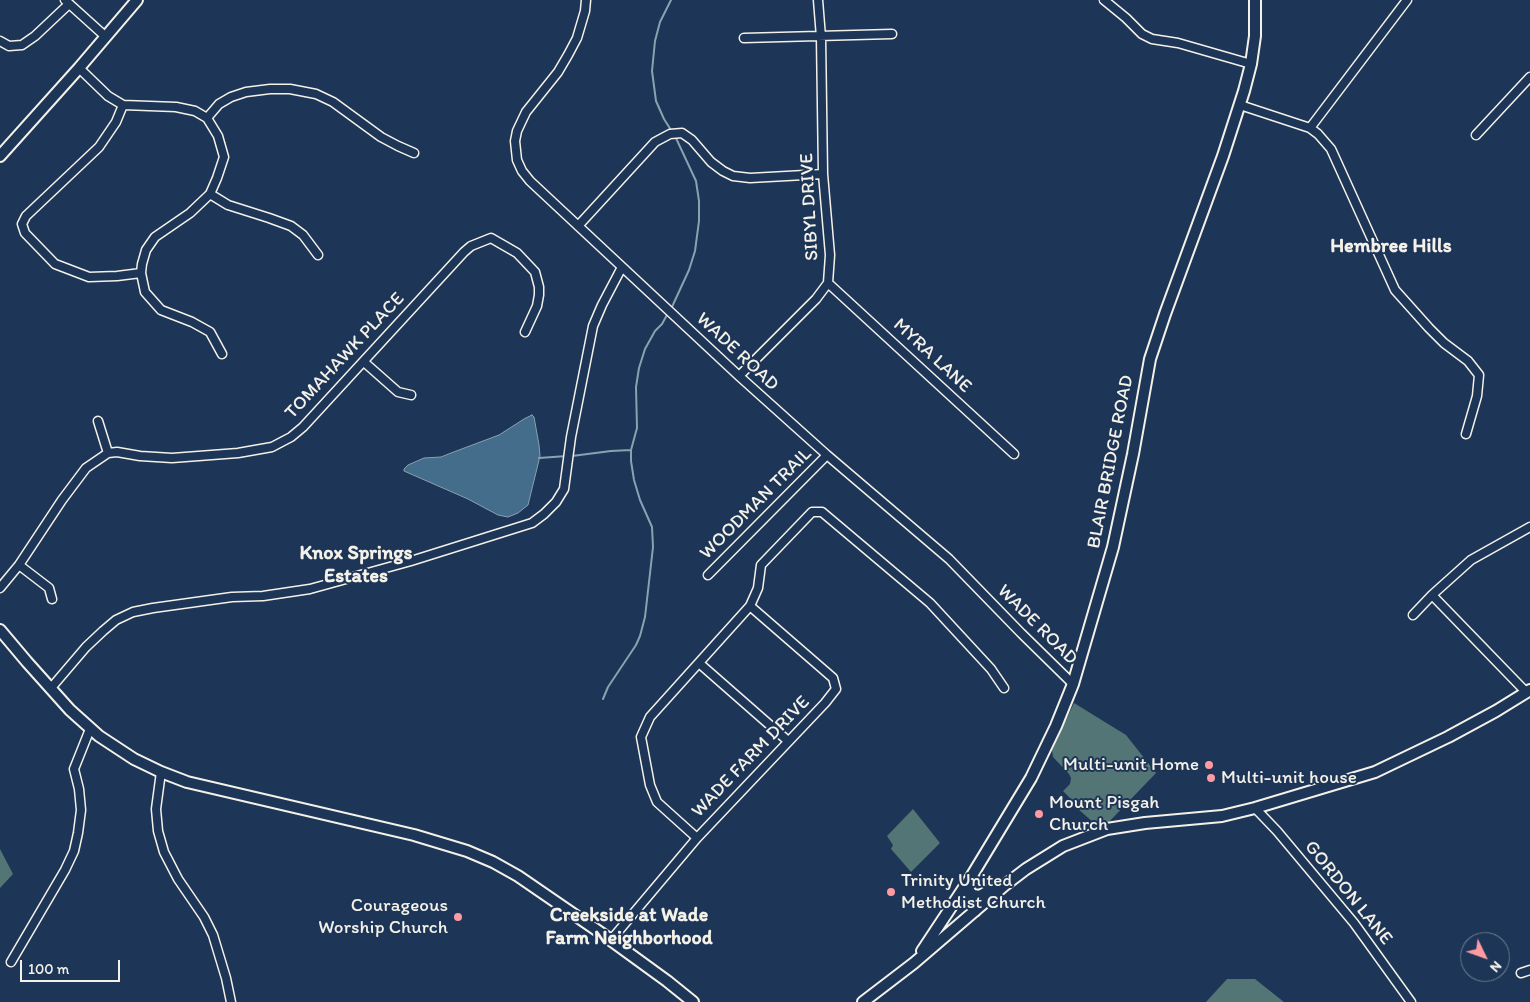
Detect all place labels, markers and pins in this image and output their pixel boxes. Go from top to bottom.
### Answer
place label: Multi-unit Home [1063,754,1199,776]
marker: Multi-unit Home [1203,759,1215,771]
place label: Multi-unit house [1221,767,1357,789]
marker: Multi-unit house [1205,772,1217,784]
place label: Mount Pisgah Church [1049,792,1159,836]
marker: Mount Pisgah Church [1033,808,1045,820]
place label: Trinity United Methodist Church [901,870,1046,914]
marker: Trinity United Methodist Church [885,886,897,898]
place label: Courageous Worship Church [318,895,448,939]
marker: Courageous Worship Church [452,911,464,923]

